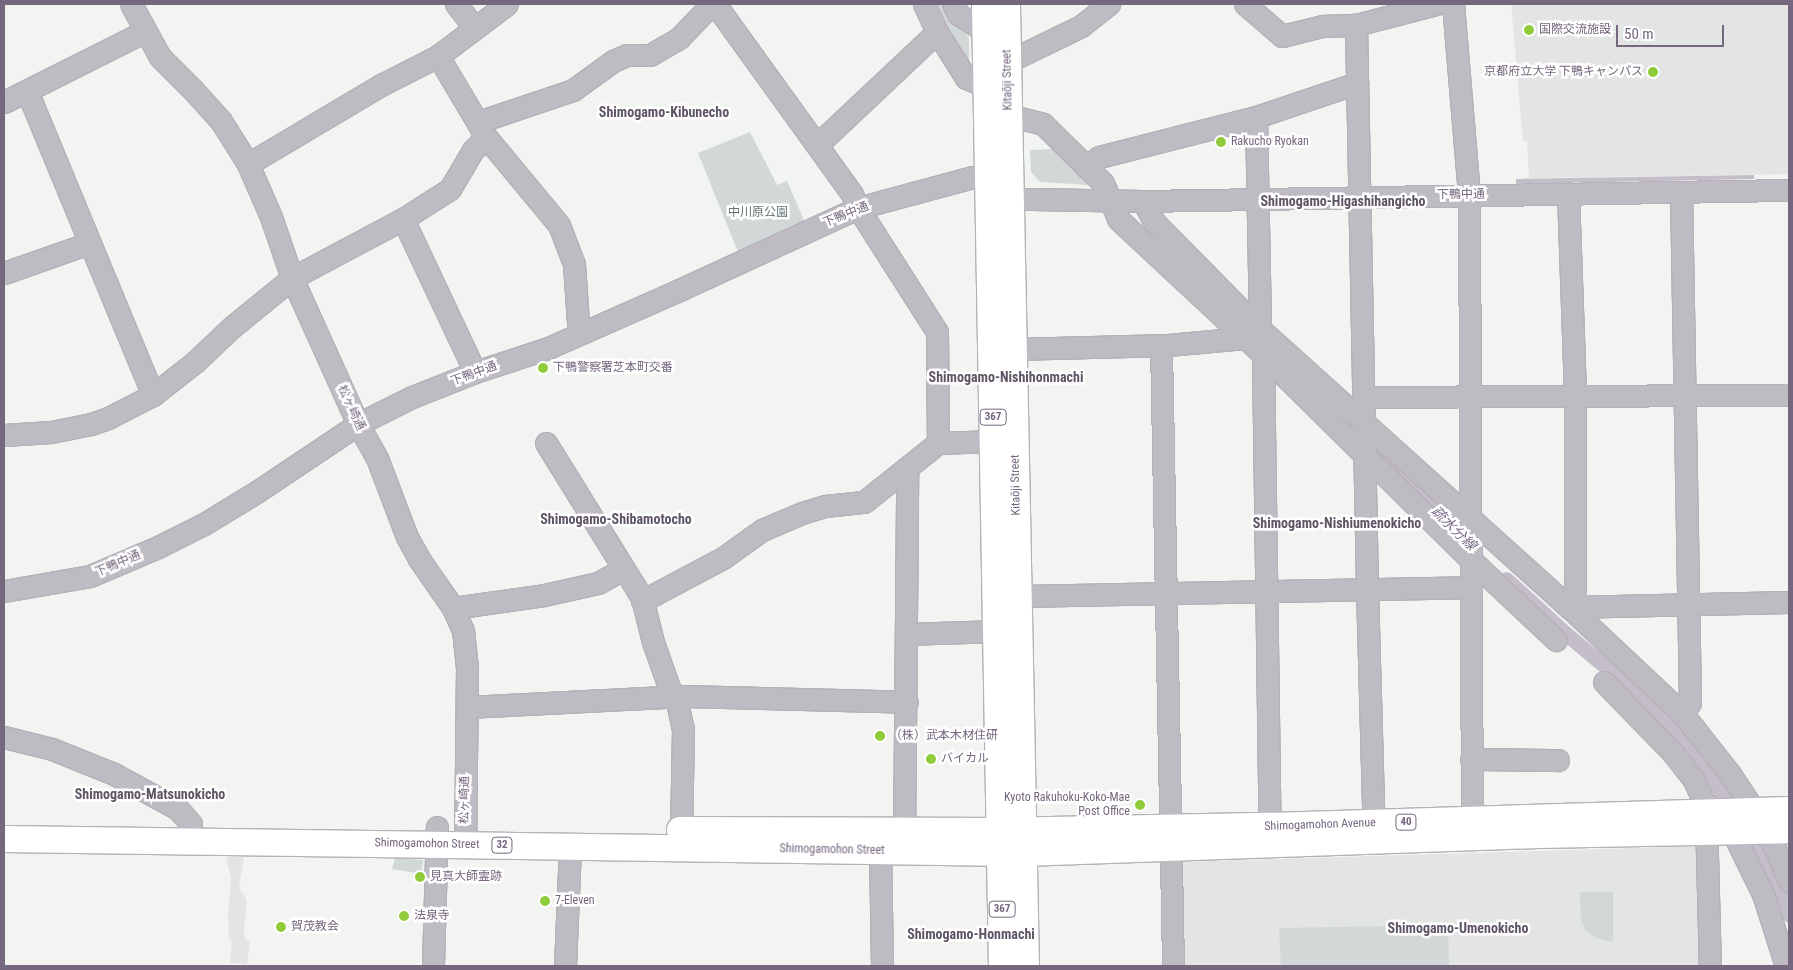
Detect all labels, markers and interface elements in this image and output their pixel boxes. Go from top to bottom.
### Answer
scale bar [1618,15,1726,47]
place label: 国際交流施設 [1539,23,1611,37]
marker: 国際交流施設 [1523,24,1535,36]
text: 50 m [1624,25,1654,43]
street label: Kitaōji Street [1000,49,1016,111]
place label: 京都府立大学 下鴨キャンパス [1484,65,1643,79]
marker: 京都府立大学 下鴨キャンパス [1647,66,1659,78]
district label: Shimogamo-Kibunecho [599,104,729,120]
place label: Rakucho Ryokan [1231,135,1309,149]
marker: Rakucho Ryokan [1215,136,1227,148]
street label: 下鴨中通 [1437,187,1485,203]
district label: Shimogamo-Higashihangicho [1260,193,1426,209]
street label: 下鴨中通 [821,199,871,231]
park label: 中川原公園 [728,206,788,220]
street label: 下鴨中通 [449,359,499,389]
place label: 下鴨警察署芝本町交番 [553,361,673,375]
marker: 下鴨警察署芝本町交番 [537,362,549,374]
district label: Shimogamo-Nishihonmachi [929,369,1083,385]
street label: 松ヶ崎通 [334,383,368,433]
road number: 367 [979,408,1007,426]
street label: Kitaōji Street [1008,454,1024,516]
water label: 疏水分線 [1428,503,1480,553]
district label: Shimogamo-Shibamotocho [540,511,692,527]
district label: Shimogamo-Nishiumenokicho [1253,515,1421,531]
street label: 下鴨中通 [93,548,143,580]
place label: （株）武本木材住研 [890,729,998,743]
marker: （株）武本木材住研 [874,730,886,742]
place label: バイカル [941,752,989,766]
marker: バイカル [925,753,937,765]
street label: 松ヶ崎通 [457,776,473,824]
district label: Shimogamo-Matsunokicho [75,786,225,802]
place label: Kyoto Rakuhoku-Koko-Mae Post Office [1004,791,1130,819]
marker: Kyoto Rakuhoku-Koko-Mae Post Office [1134,799,1146,811]
road number: 40 [1395,814,1417,830]
street label: Shimogamohon Avenue [1264,816,1376,834]
street label: Shimogamohon Street [374,836,480,852]
road number: 32 [491,836,513,854]
street label: Shimogamohon Street [779,842,885,858]
place label: 見真大師霊跡 [430,870,502,884]
marker: 見真大師霊跡 [414,871,426,883]
place label: 7-Eleven [555,894,595,908]
marker: 7-Eleven [539,895,551,907]
road number: 367 [988,901,1016,918]
place label: 法泉寺 [414,909,450,923]
marker: 法泉寺 [398,910,410,922]
place label: 賀茂教会 [291,920,339,934]
district label: Shimogamo-Umenokicho [1388,920,1528,936]
marker: 賀茂教会 [275,921,287,933]
district label: Shimogamo-Honmachi [907,926,1035,942]

